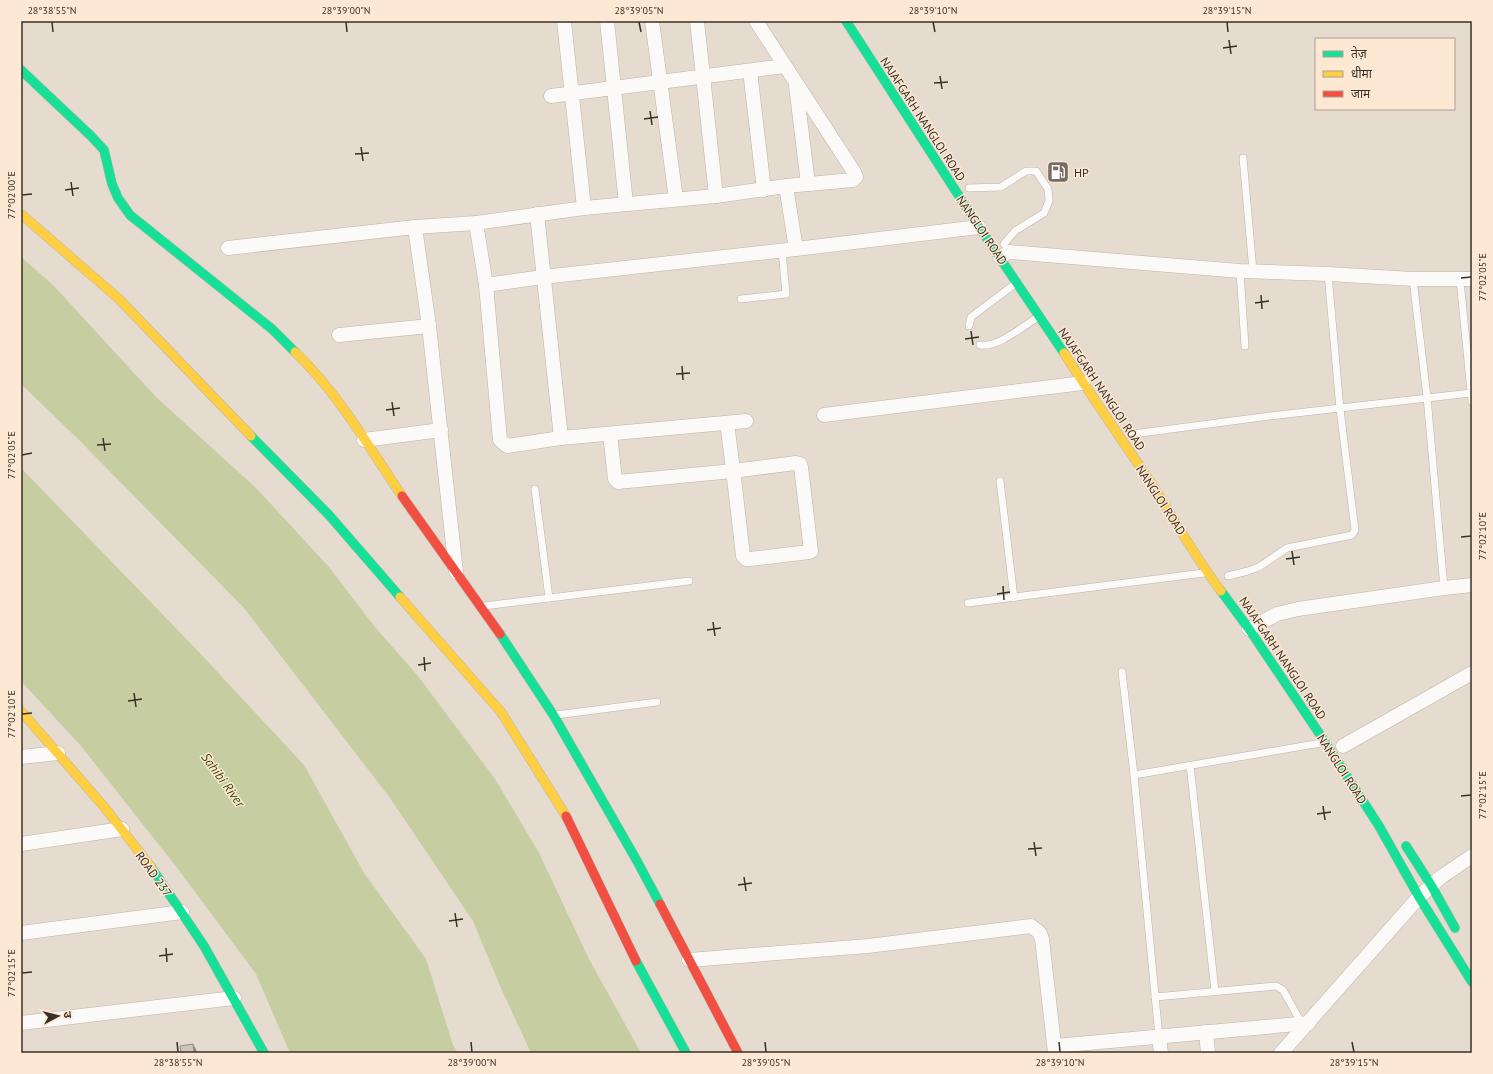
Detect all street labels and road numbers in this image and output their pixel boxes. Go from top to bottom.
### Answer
street label: NAJAFGARH NANGLOI ROAD [877,54,969,184]
street label: NANGLOI ROAD [953,193,1011,268]
street label: NAJAFGARH NANGLOI ROAD [1055,325,1149,453]
street label: NANGLOI ROAD [1133,462,1189,538]
street label: NAJAFGARH NANGLOI ROAD [1236,594,1330,722]
street label: NANGLOI ROAD [1314,731,1370,807]
street label: ROAD 237 [133,848,175,900]

